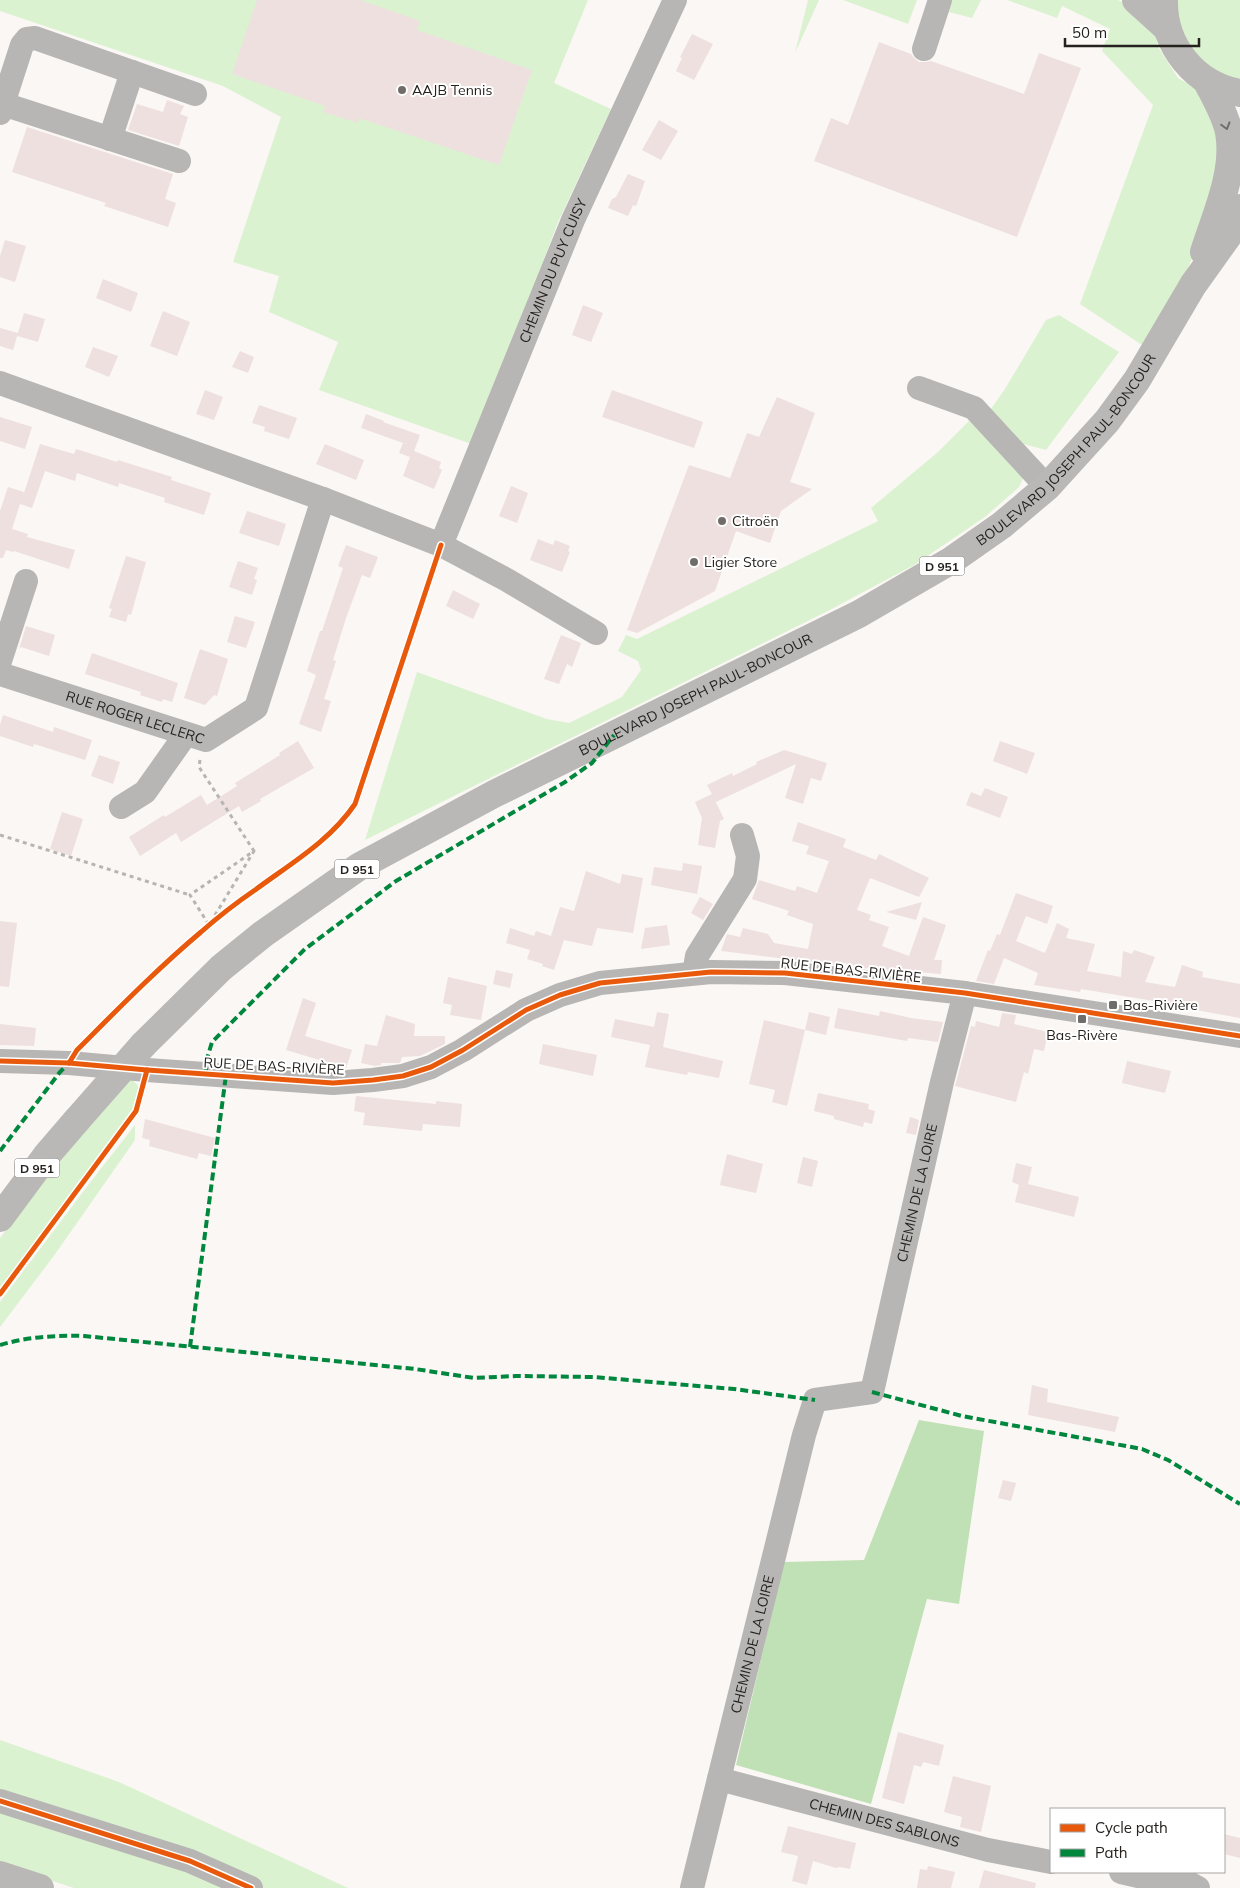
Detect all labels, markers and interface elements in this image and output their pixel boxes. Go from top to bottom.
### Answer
scale bar [1065,15,1199,47]
text: 50 m [1072,23,1107,42]
place label: AAJB Tennis [412,81,492,99]
marker: AAJB Tennis [396,84,408,96]
one-way arrow [1221,122,1231,130]
street label: CHEMIN DU PUY CUISY [515,195,591,346]
street label: BOULEVARD JOSEPH PAUL-BONCOUR [972,350,1160,549]
place label: Citroën [732,512,779,530]
marker: Citroën [716,515,728,527]
place label: Ligier Store [704,553,777,571]
marker: Ligier Store [688,556,700,568]
road number: D 951 [920,556,964,576]
street label: BOULEVARD JOSEPH PAUL-BONCOUR [576,629,816,760]
street label: RUE ROGER LECLERC [64,687,207,748]
road number: D 951 [334,860,380,879]
street label: RUE DE BAS-RIVIÈRE [780,954,922,986]
place label: Bas-Rivière [1123,996,1198,1014]
marker: Bas-Rivière [1107,999,1119,1011]
marker: Bas-Rivère [1076,1013,1088,1025]
place label: Bas-Rivère [1046,1026,1118,1044]
street label: RUE DE BAS-RIVIÈRE [203,1053,345,1079]
street label: CHEMIN DE LA LOIRE [893,1122,941,1264]
road number: D 951 [15,1158,60,1178]
street label: CHEMIN DE LA LOIRE [727,1573,778,1715]
street label: CHEMIN DES SABLONS [807,1794,962,1851]
legend [1050,1808,1225,1873]
text: Cycle path [1095,1818,1168,1837]
text: Path [1095,1843,1127,1862]

